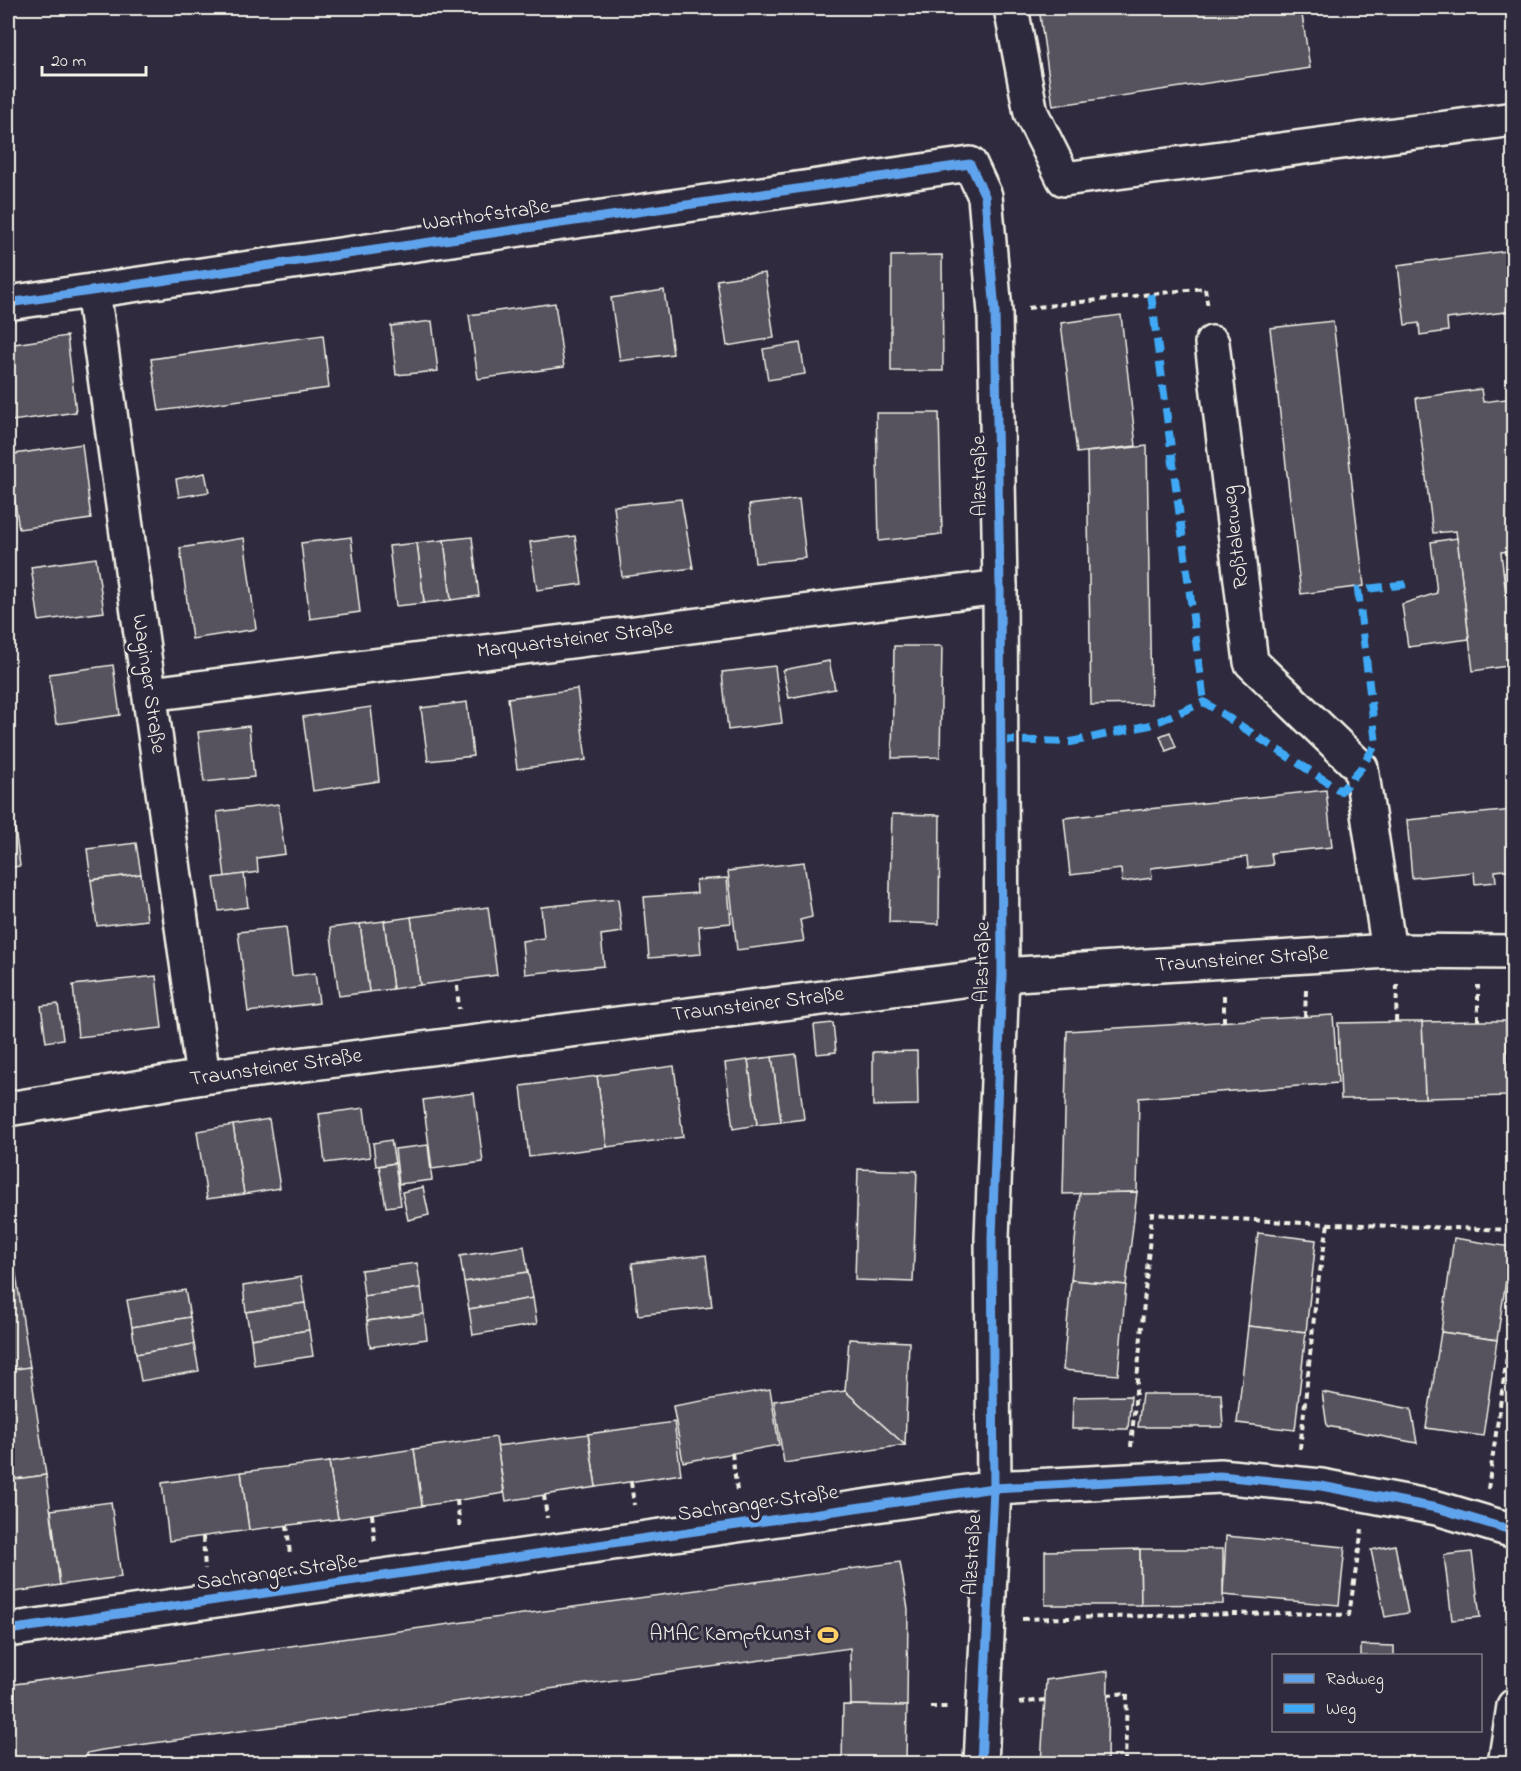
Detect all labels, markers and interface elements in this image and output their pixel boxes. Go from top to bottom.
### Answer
scale bar [42,39,146,77]
text: 20 m [51,49,86,75]
street label: Warthofstraße [421,192,552,240]
street label: Alzstraße [964,435,996,517]
street label: Roßtalerweg [1215,484,1259,590]
street label: Waginger Straße [121,612,173,757]
street label: Marquartsteiner Straße [475,613,675,667]
street label: Alzstraße [967,921,999,1003]
street label: Traunsteiner Straße [1154,939,1330,981]
street label: Traunsteiner Straße [670,979,846,1030]
street label: Traunsteiner Straße [188,1041,365,1095]
street label: Sachranger Straße [676,1478,841,1532]
street label: Alzstraße [956,1513,990,1596]
street label: Sachranger Straße [195,1547,360,1601]
place label: AMAC Kampfkunst [649,1620,811,1650]
sports icon: AMAC Kampfkunst [816,1623,840,1647]
legend [1272,1654,1482,1732]
text: Radweg [1326,1667,1384,1694]
text: Weg [1326,1697,1356,1724]

